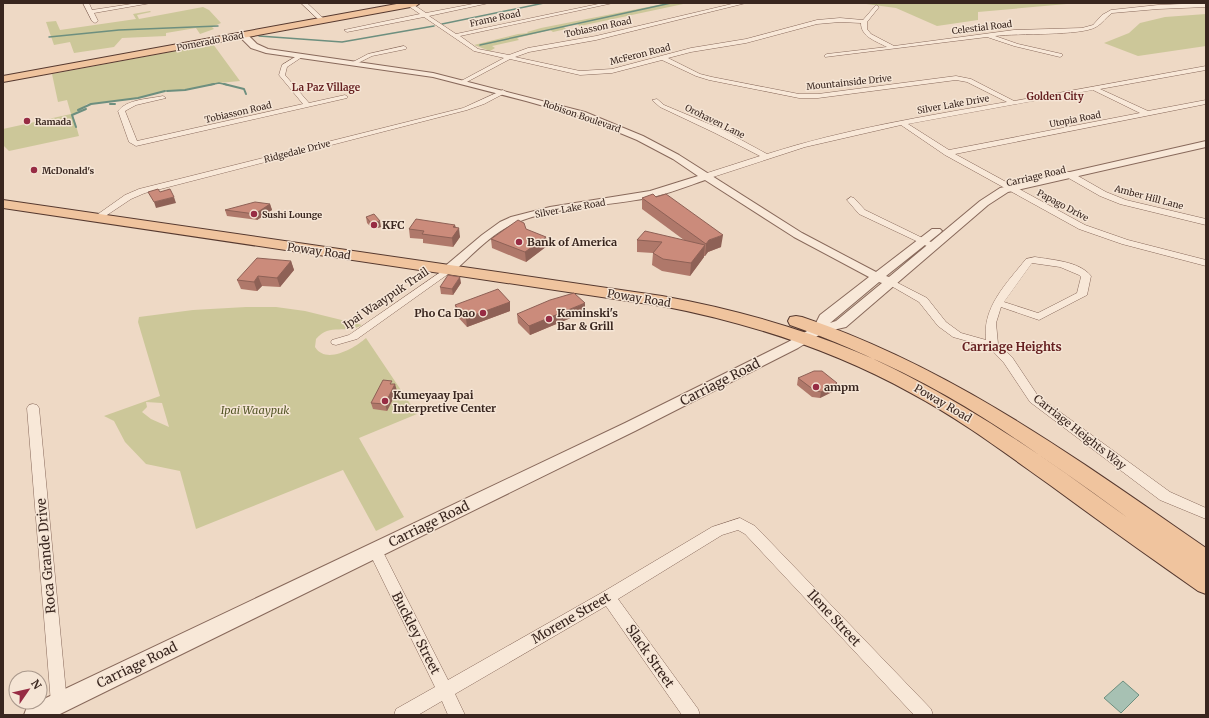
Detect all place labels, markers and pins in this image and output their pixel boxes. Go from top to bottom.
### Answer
marker: Ramada [22,116,32,126]
place label: Ramada [35,116,71,127]
marker: McDonald's [29,165,39,175]
place label: McDonald's [42,165,94,176]
marker: Sushi Lounge [249,209,259,219]
place label: Sushi Lounge [262,209,322,220]
place label: KFC [382,218,404,232]
marker: KFC [369,220,379,230]
place label: Bank of America [527,235,617,249]
marker: Bank of America [514,237,524,247]
place label: Pho Ca Dao [414,306,475,320]
place label: Kaminski's Bar & Grill [557,306,618,333]
marker: Pho Ca Dao [478,308,488,318]
marker: Kaminski's Bar & Grill [544,314,554,324]
place label: ampm [824,380,859,394]
marker: ampm [811,382,821,392]
place label: Kumeyaay Ipai Interpretive Center [393,388,496,415]
marker: Kumeyaay Ipai Interpretive Center [380,396,390,406]

